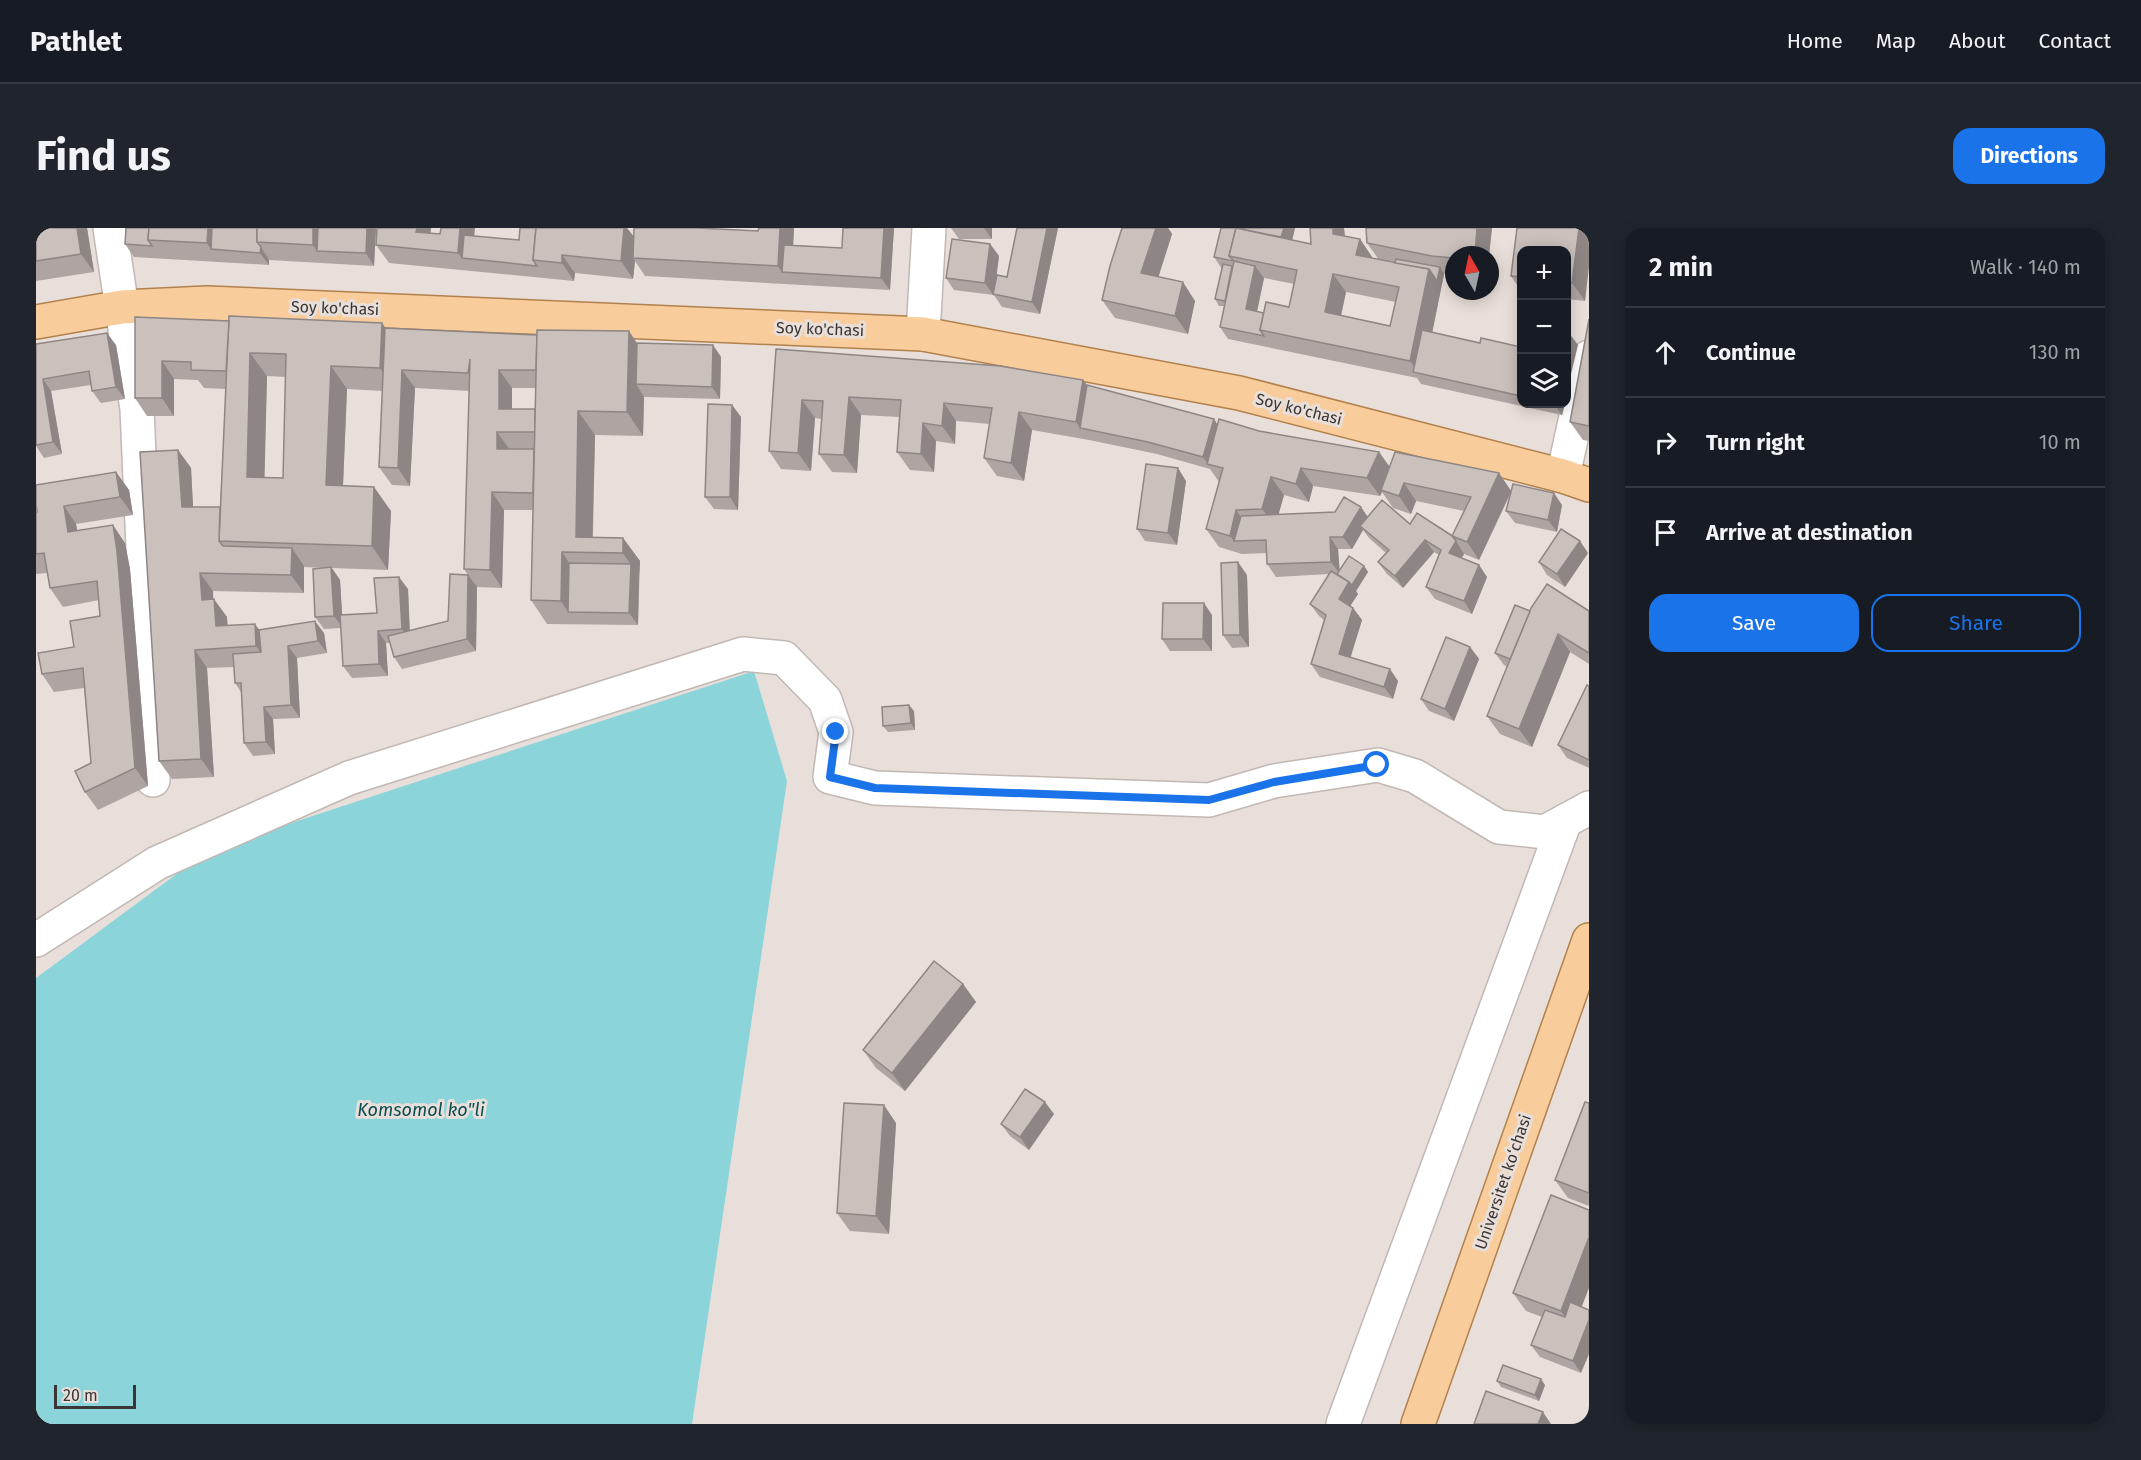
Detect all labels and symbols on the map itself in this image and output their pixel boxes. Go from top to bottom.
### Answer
north arrow [1445,246,1499,300]
street label: Soy ko'chasi [291,297,379,319]
street label: Soy ko'chasi [776,318,864,340]
street label: Soy ko'chasi [1254,389,1344,429]
route end [822,718,848,744]
route start [1363,751,1389,777]
water label: Komsomol ko"li [357,1099,485,1121]
street label: Universitet kо‘chasi [1471,1112,1535,1252]
scale bar [54,1382,136,1410]

